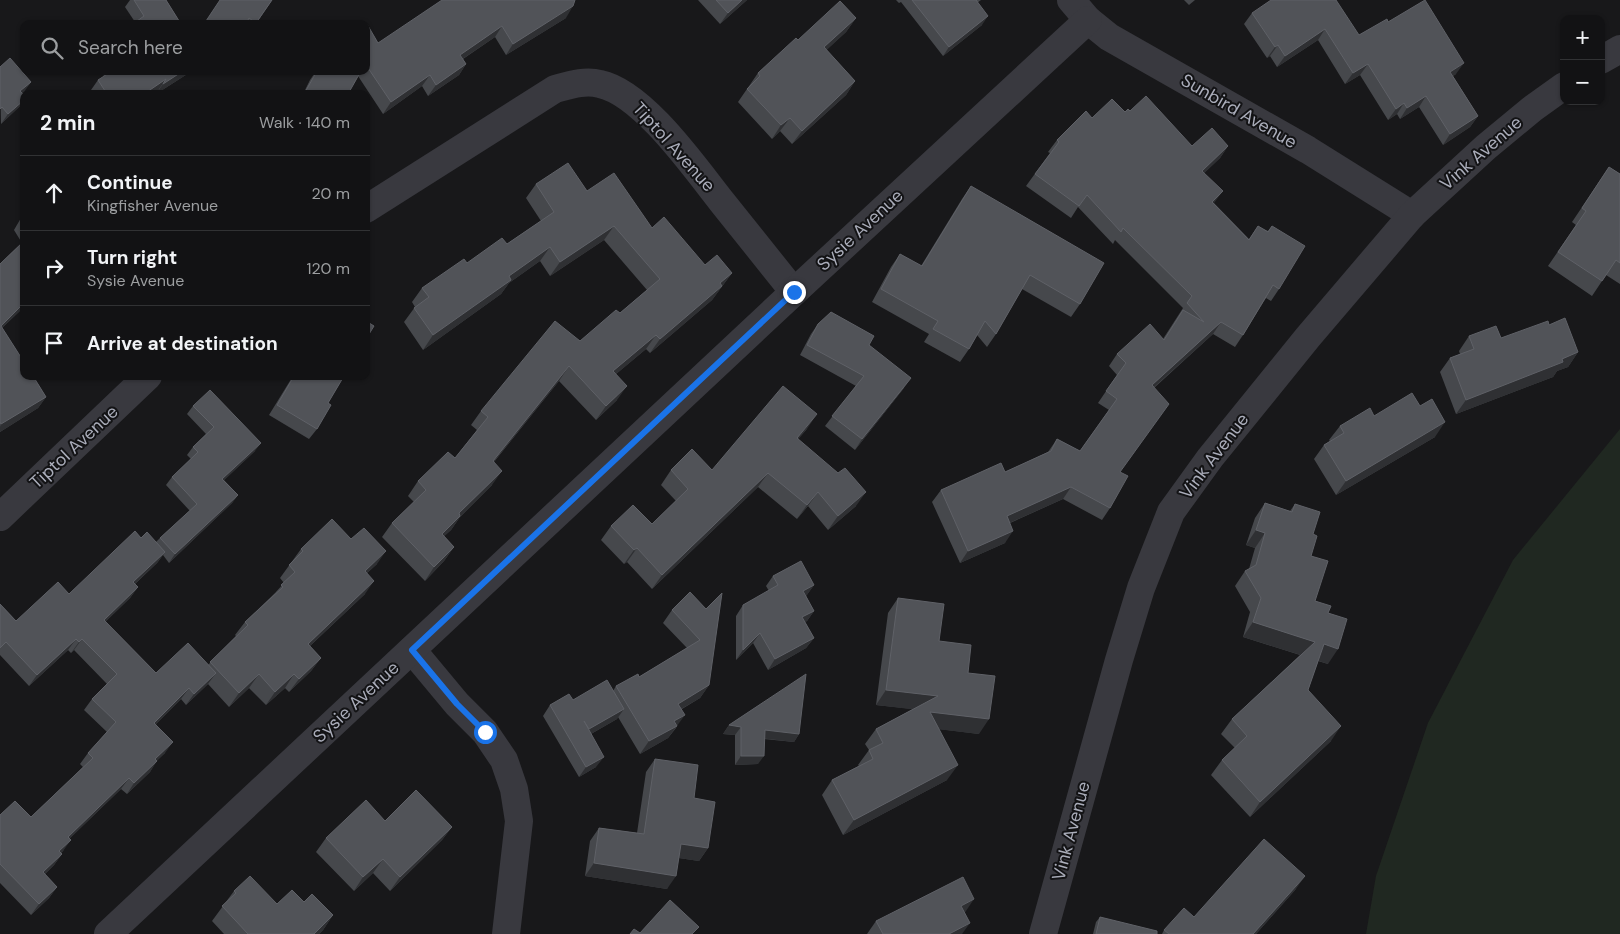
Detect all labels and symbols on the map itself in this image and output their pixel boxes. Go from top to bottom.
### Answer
street label: Sunbird Avenue [1177,68,1301,154]
street label: Tiptol Avenue [627,97,721,197]
street label: Vink Avenue [1435,111,1527,195]
street label: Sysie Avenue [812,184,908,276]
route end [783,281,806,304]
street label: Tiptol Avenue [25,400,123,494]
street label: Vink Avenue [1174,408,1254,504]
street label: Sysie Avenue [308,656,404,748]
route start [474,721,497,744]
street label: Vink Avenue [1046,779,1096,883]

